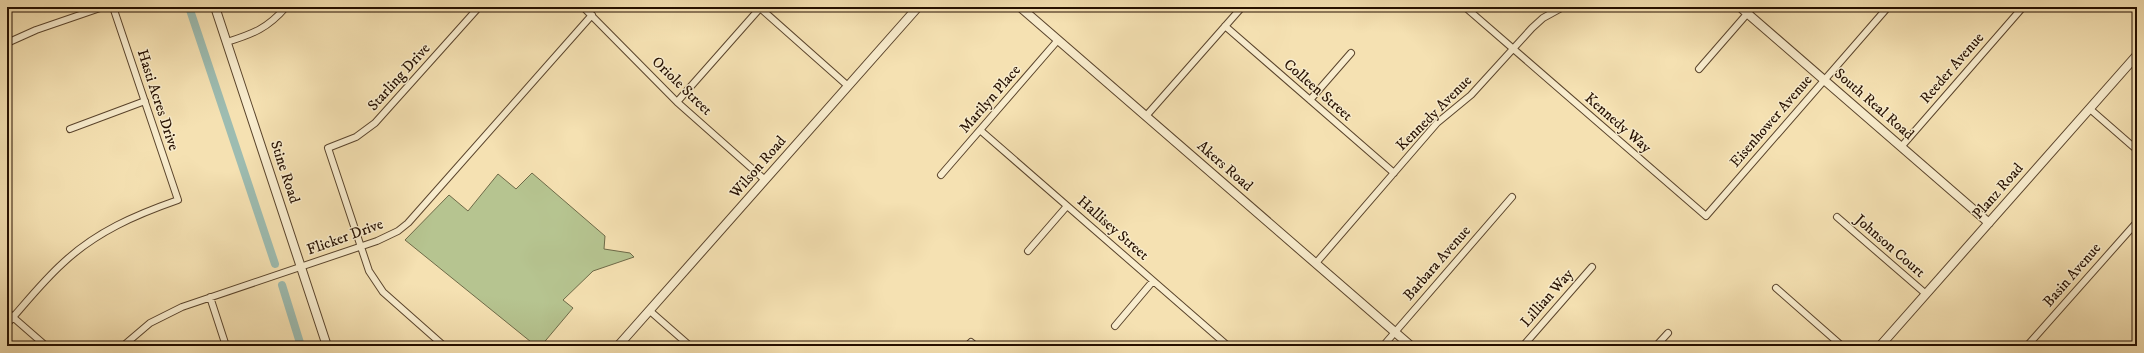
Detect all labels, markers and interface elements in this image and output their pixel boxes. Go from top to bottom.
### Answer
street label: Reeder Avenue [1916,29,1988,107]
street label: Starling Drive [364,39,434,115]
street label: Hasti Acres Drive [133,47,183,153]
street label: Oriole Street [648,53,716,120]
street label: Colleen Street [1280,55,1357,125]
street label: Marilyn Place [955,61,1025,137]
street label: South Real Road [1830,64,1918,144]
street label: Kennedy Avenue [1392,71,1476,155]
street label: Eisenhower Avenue [1726,71,1816,171]
street label: Kennedy Way [1581,89,1656,158]
street label: Wilson Road [725,132,791,203]
street label: Akers Road [1193,137,1257,196]
street label: Stine Road [266,138,304,206]
street label: Planz Road [1968,159,2028,223]
street label: Hallisey Street [1073,192,1153,264]
street label: Johnson Court [1849,209,1929,282]
street label: Flicker Drive [304,214,386,260]
street label: Barbara Avenue [1399,222,1475,304]
street label: Basin Avenue [2039,239,2105,311]
street label: Lillian Way [1516,264,1578,331]

